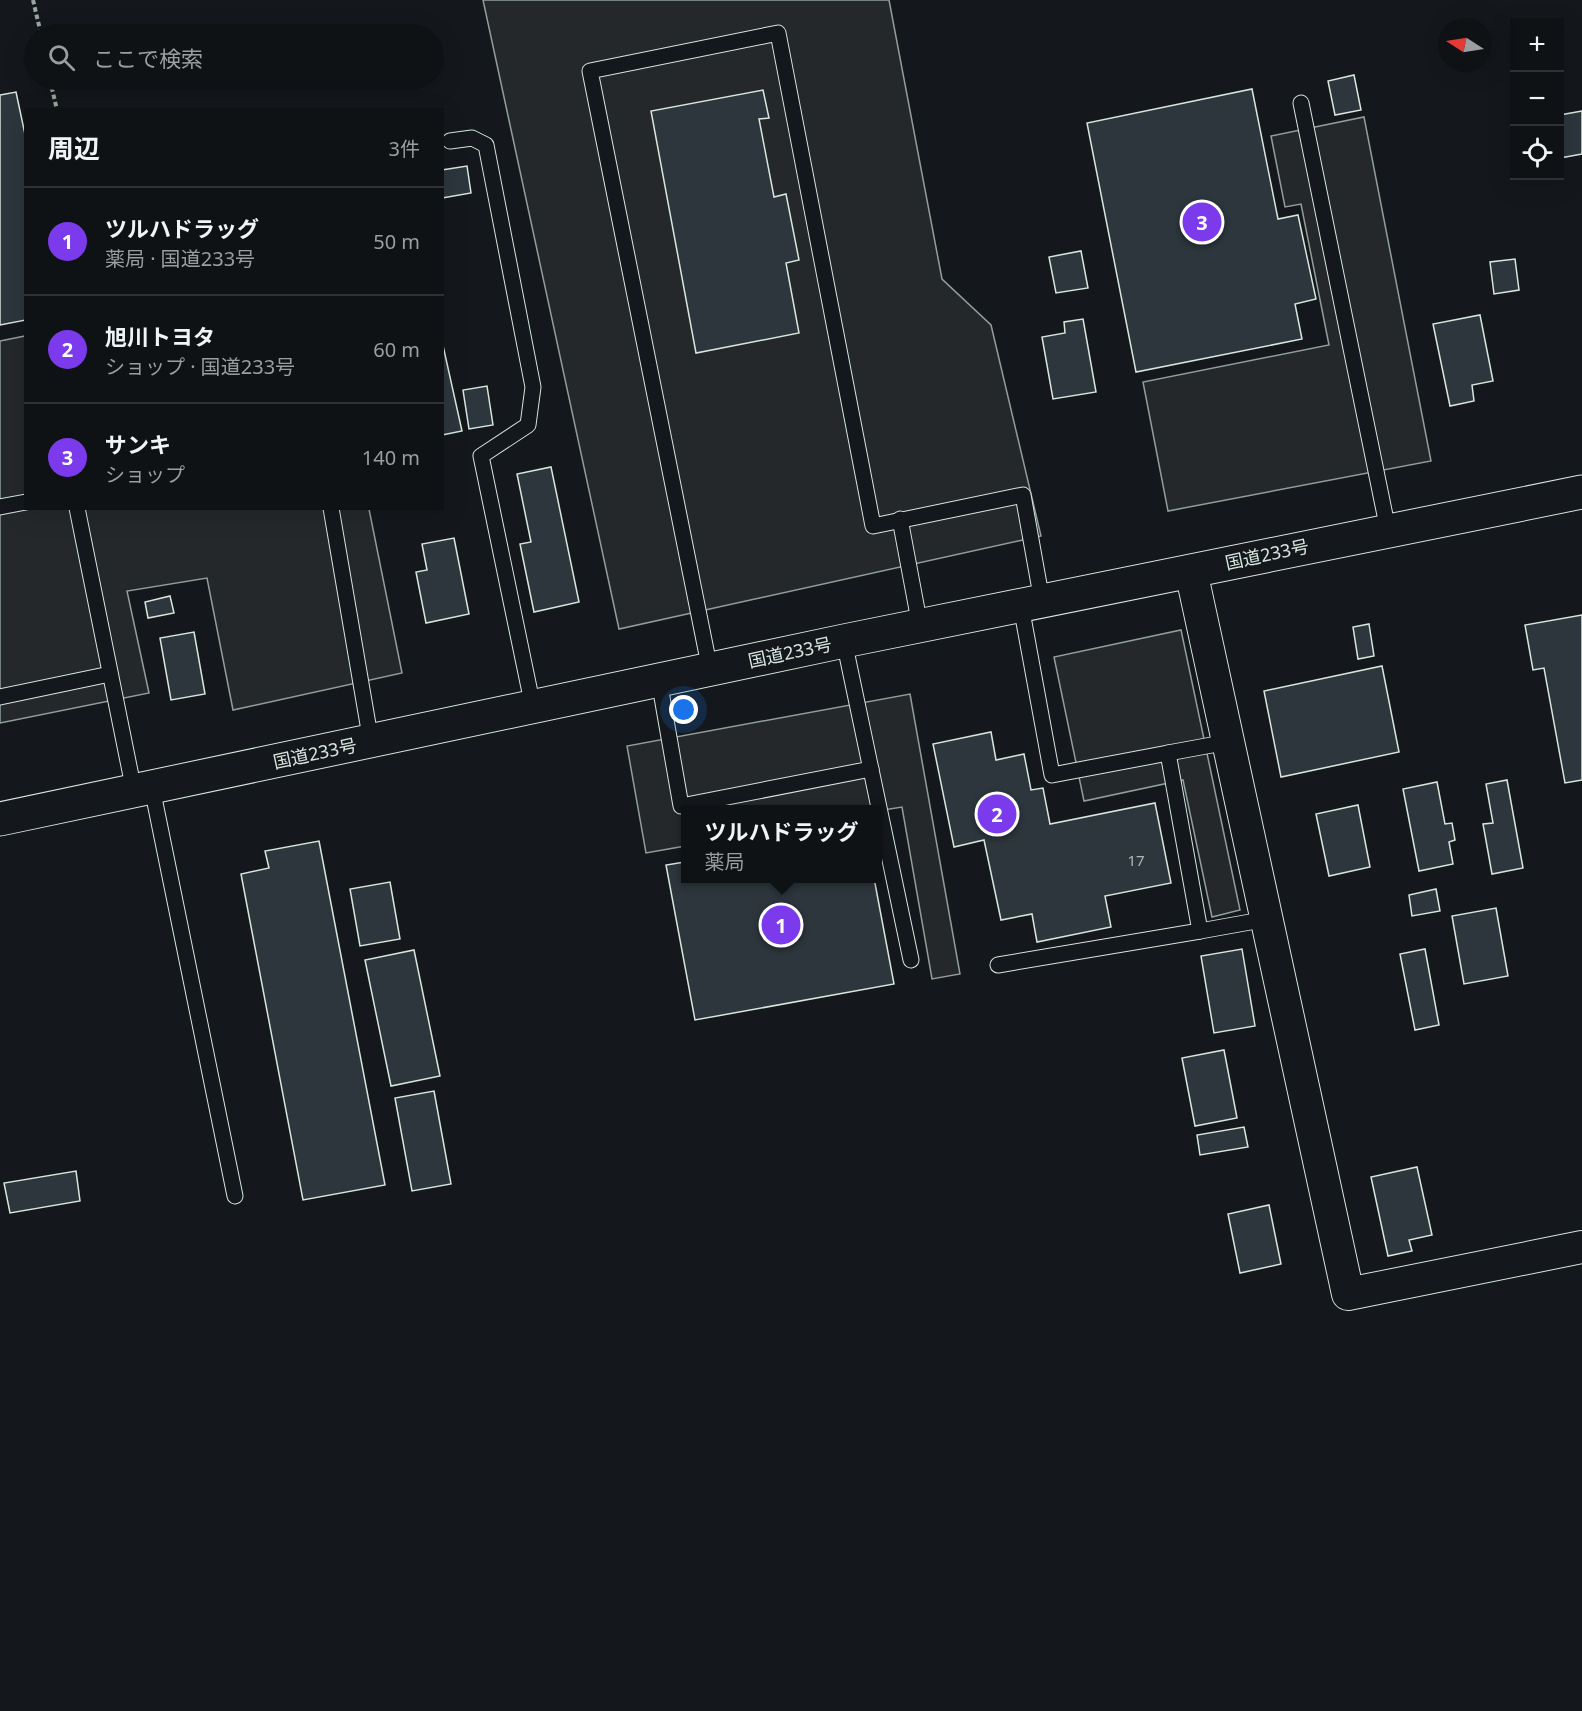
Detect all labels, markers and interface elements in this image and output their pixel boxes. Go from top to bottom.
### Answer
north arrow [1438,18,1492,72]
map controls [1510,18,1564,180]
button: + [1510,18,1564,72]
search box [24,24,444,90]
icon: search [45,41,78,74]
text: ここで検索 [93,43,203,73]
button: − [1510,72,1564,126]
button: locate [1510,126,1564,180]
text: 周辺 [48,130,100,166]
text: 3件 [389,135,420,162]
pin: 3 [1182,200,1222,244]
text: ツルハドラッグ [105,213,259,243]
text: 1 [62,228,73,255]
text: 50 m [373,228,420,255]
text: 薬局 · 国道233号 [105,245,255,272]
text: 旭川トヨタ [105,321,215,351]
text: 2 [62,336,73,363]
text: 60 m [373,336,420,363]
text: ショップ · 国道233号 [105,353,295,380]
text: サンキ [105,429,171,459]
text: 3 [62,444,73,471]
text: 140 m [362,444,420,471]
text: ショップ [105,461,185,488]
street label: 国道233号 [1223,533,1311,575]
street label: 国道233号 [746,631,834,673]
your location [669,695,698,724]
street label: 国道233号 [271,732,359,774]
pin: 2 [978,792,1016,836]
popup [681,805,882,883]
text: ツルハドラッグ [704,816,859,846]
text: 薬局 [704,848,744,875]
house number: 17 [1127,850,1145,870]
pin: 1 [762,902,800,948]

